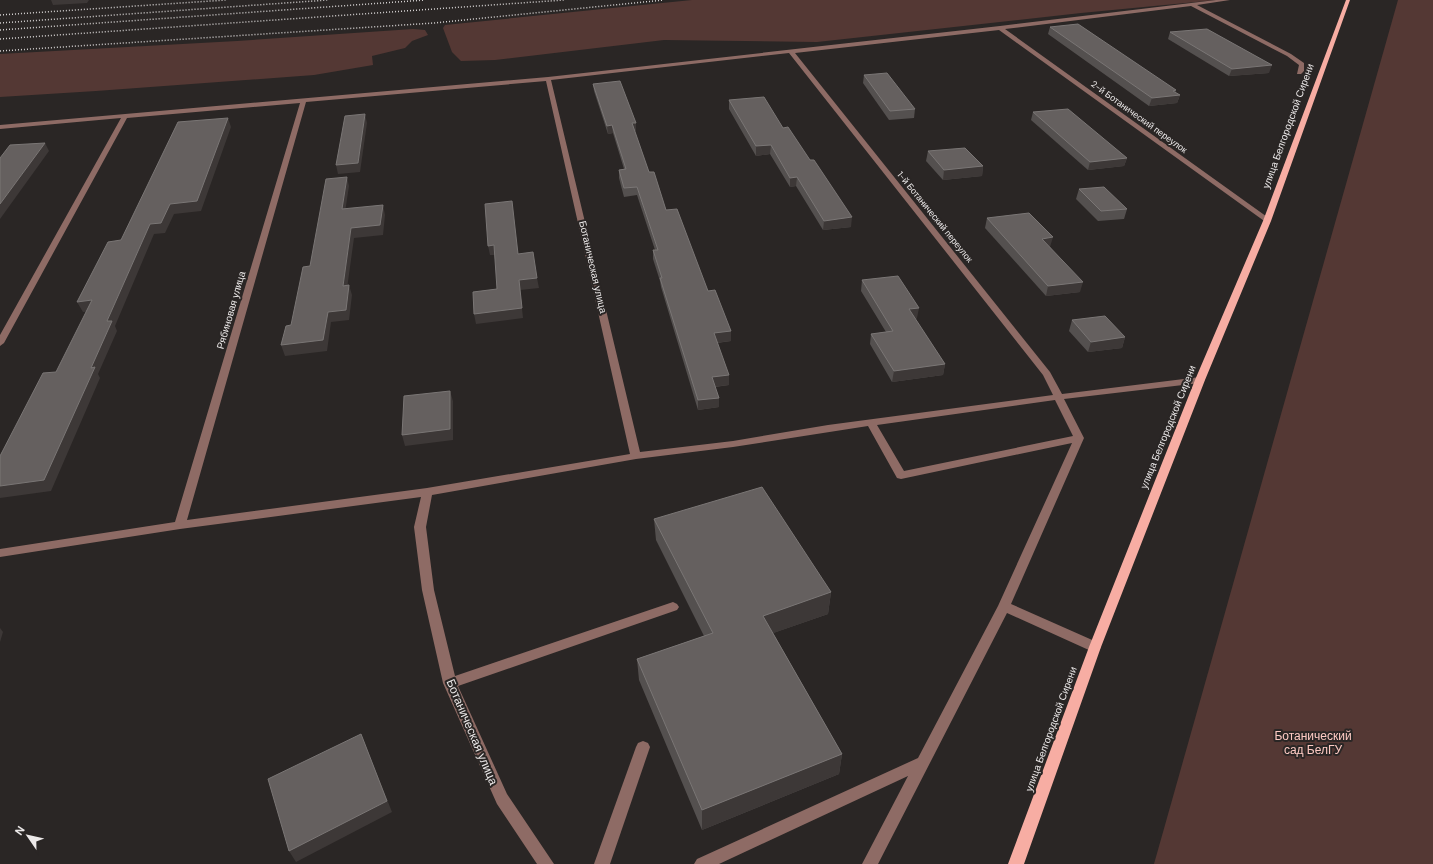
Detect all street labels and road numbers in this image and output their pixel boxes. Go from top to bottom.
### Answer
street label: улица Белгородской Сирени [1259,62,1317,190]
street label: 2-й Ботанический переулок [1088,78,1190,156]
street label: 1-й Ботанический переулок [895,169,976,265]
street label: Ботаническая улица [576,219,610,315]
street label: Рябиновая улица [214,269,248,350]
street label: улица Белгородской Сирени [1137,363,1199,491]
street label: улица Белгородской Сирени [1022,665,1080,793]
street label: Ботаническая улица [442,677,502,788]

